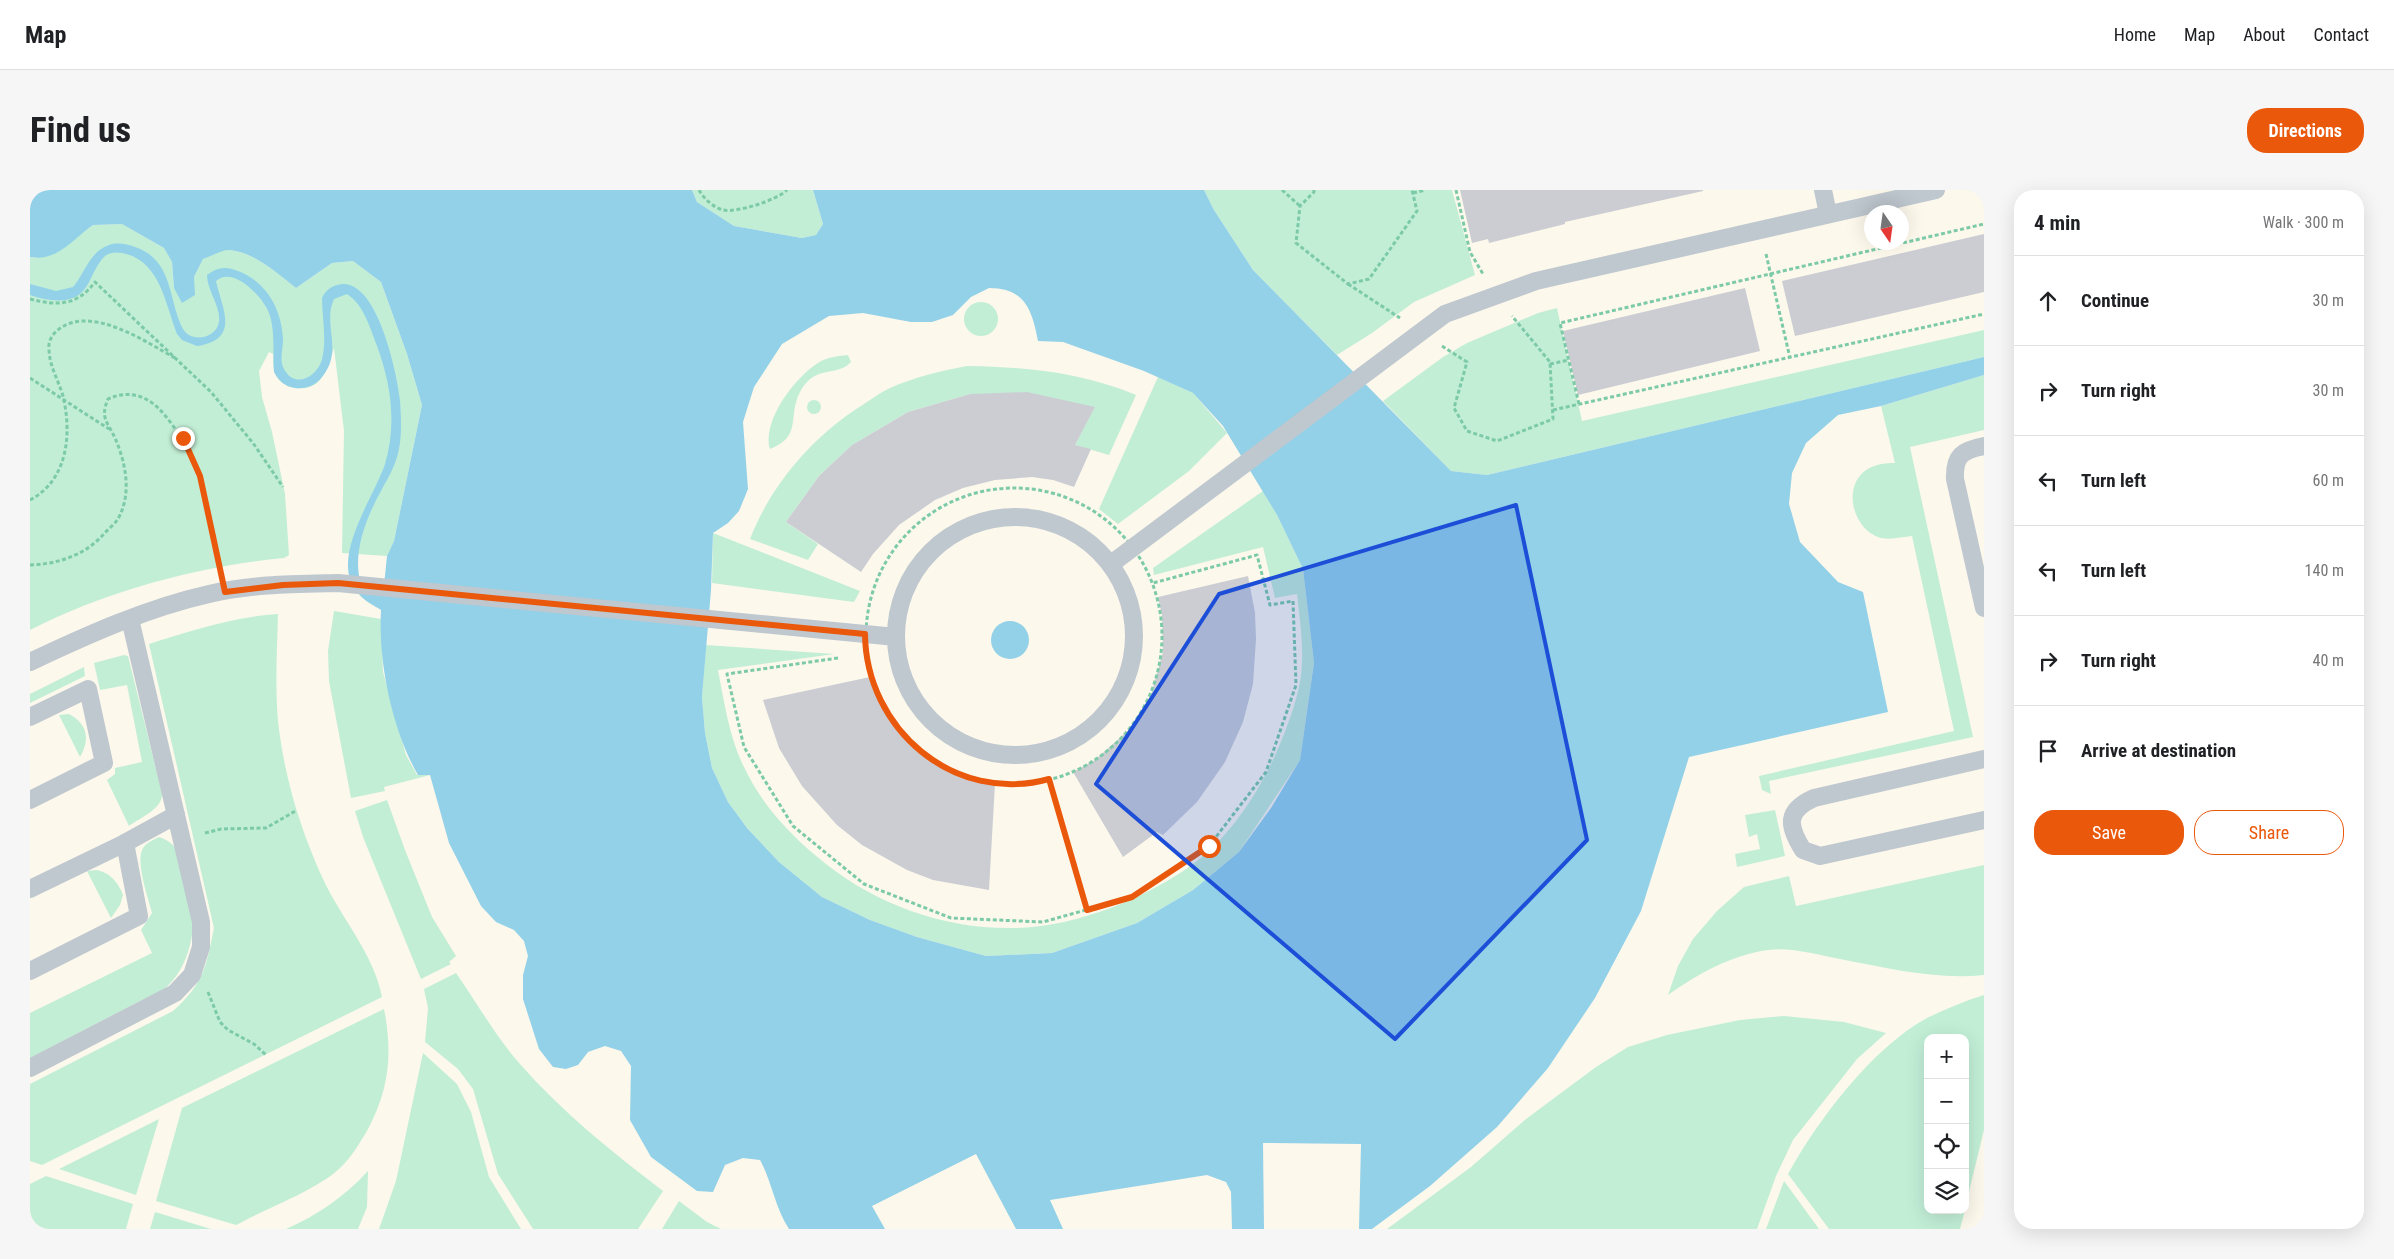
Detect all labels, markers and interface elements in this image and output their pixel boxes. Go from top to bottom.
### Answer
text: Map [25,21,66,49]
text: Home [2114,24,2156,45]
text: Map [2184,24,2215,45]
text: About [2243,24,2285,45]
text: Contact [2313,24,2369,45]
button: Directions [2247,108,2364,153]
text: Find us [30,110,131,151]
north arrow [1864,205,1909,250]
text: 4 min [2034,211,2081,235]
text: Walk · 300 m [2263,213,2344,232]
icon: ahead [2034,287,2062,315]
text: Continue [2081,289,2149,312]
text: 30 m [2312,291,2344,310]
icon: right [2034,377,2062,405]
text: Turn right [2081,379,2156,402]
text: 30 m [2312,381,2344,400]
route end [172,427,195,450]
icon: left [2034,467,2062,495]
text: Turn left [2081,469,2146,492]
text: 60 m [2312,471,2344,490]
icon: left [2034,557,2062,585]
text: Turn left [2081,559,2146,582]
text: 140 m [2305,561,2344,580]
icon: right [2034,647,2062,675]
text: Turn right [2081,649,2156,672]
text: 40 m [2312,651,2344,670]
icon: arrive [2034,737,2062,765]
text: Arrive at destination [2081,739,2236,762]
button: Save [2034,810,2184,855]
button: Share [2194,810,2344,855]
route start [1198,835,1221,858]
map controls [1924,1034,1969,1214]
button: + [1924,1034,1969,1079]
button: − [1924,1079,1969,1124]
button: locate [1924,1124,1969,1169]
button: layers [1924,1169,1969,1214]

